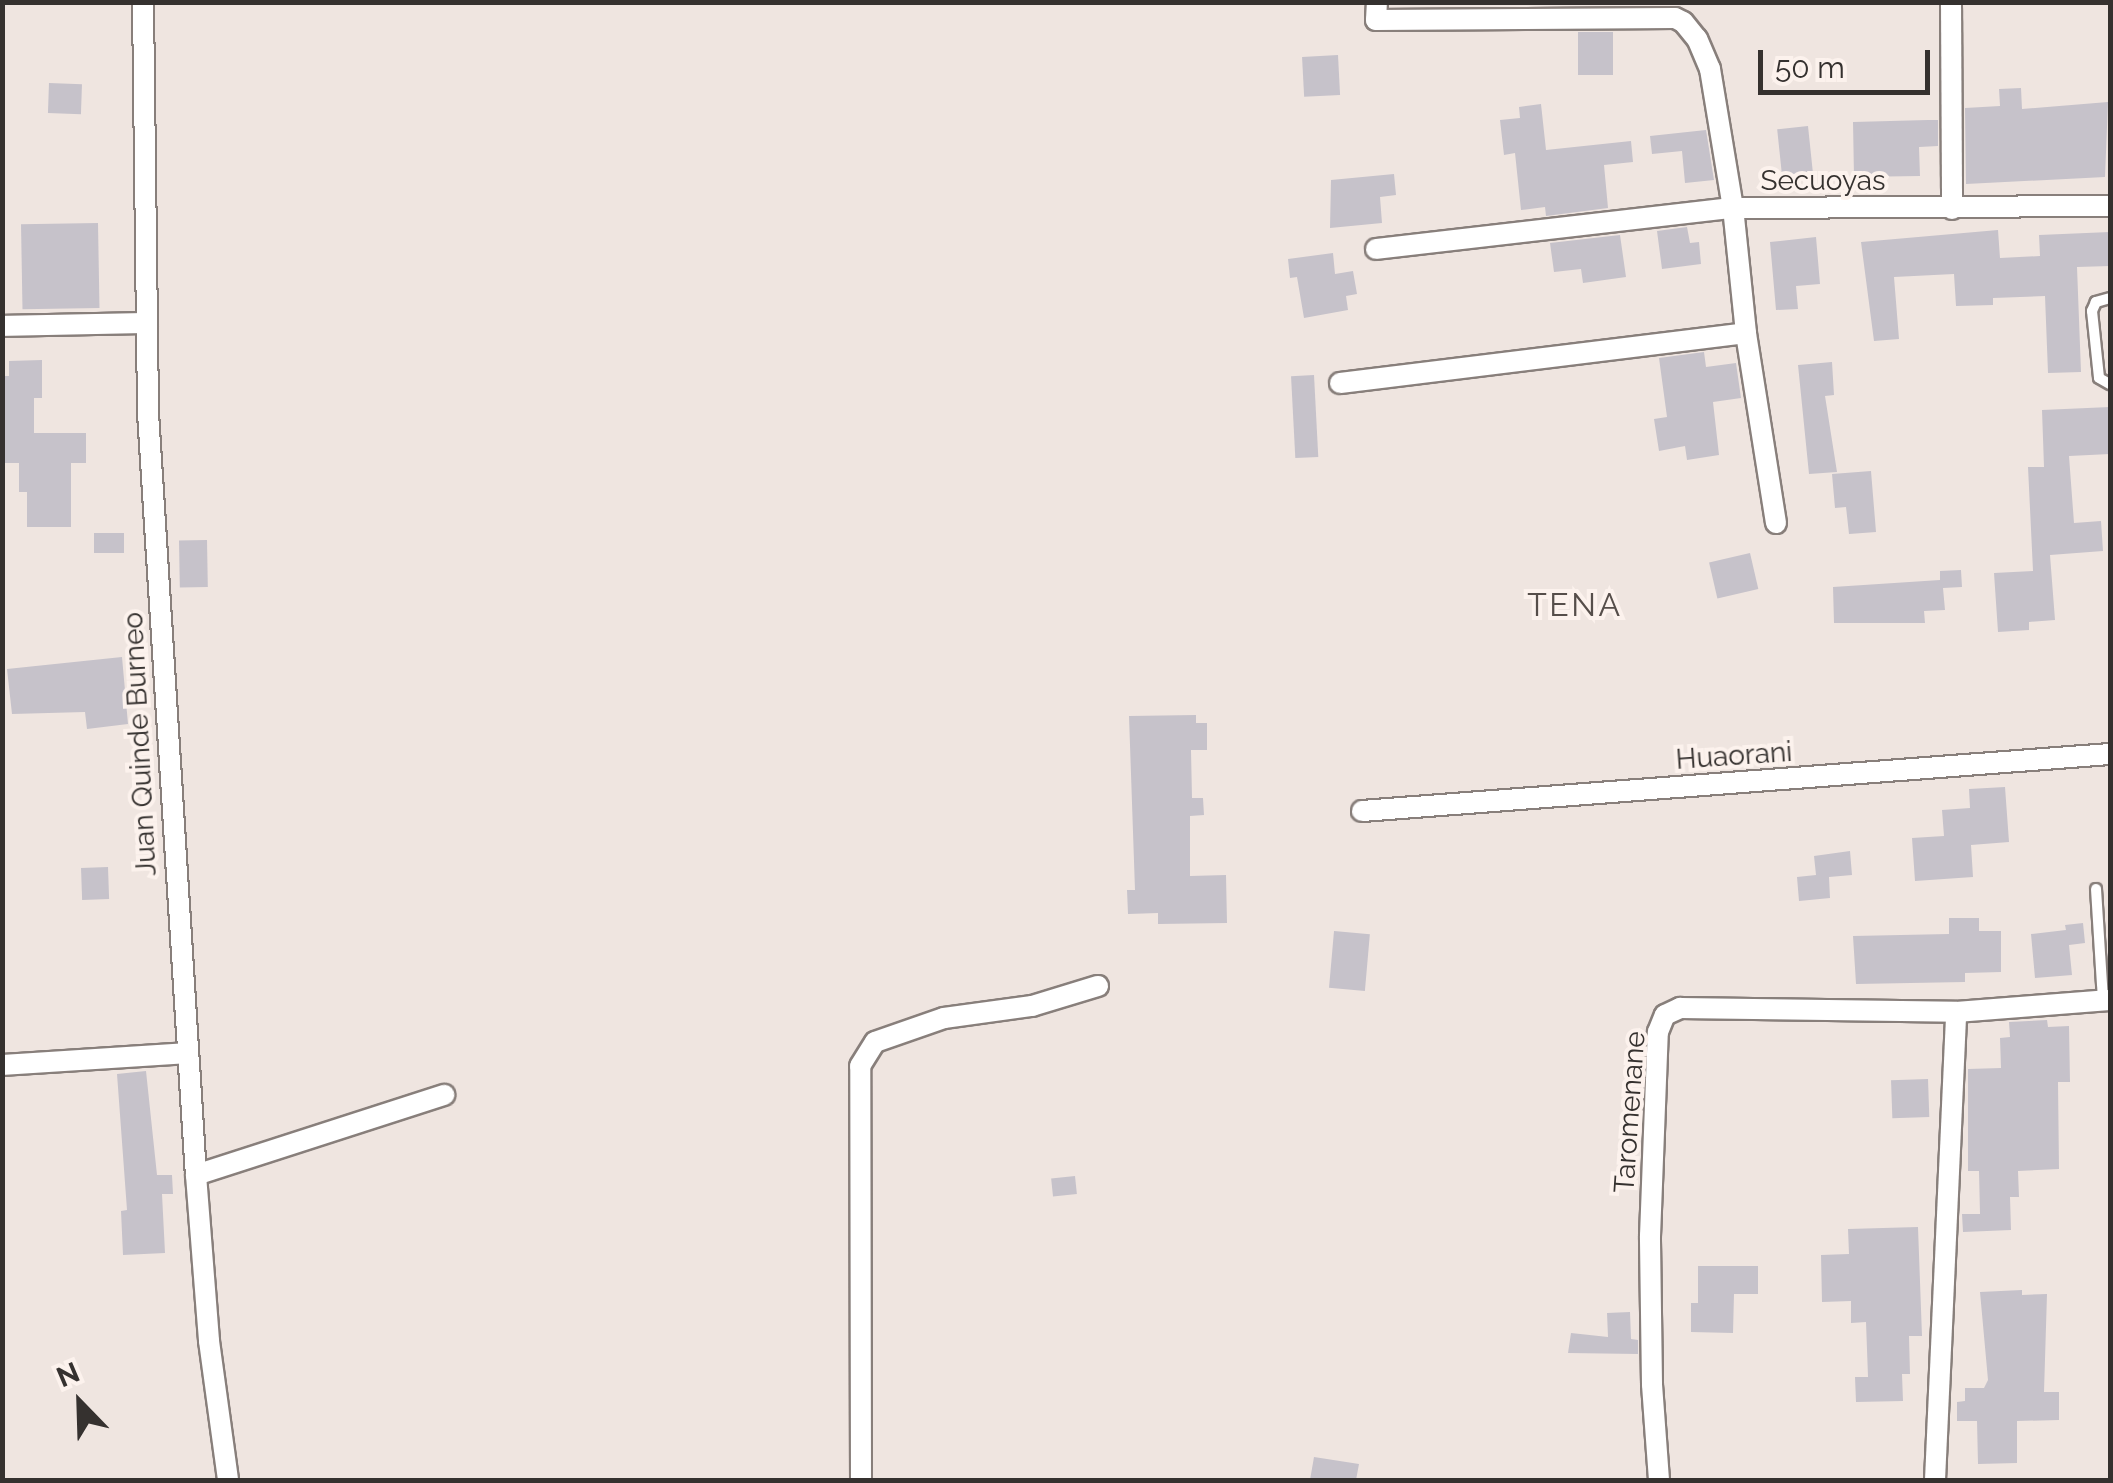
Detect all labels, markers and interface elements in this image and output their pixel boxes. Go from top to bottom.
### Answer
scale bar [1763,30,1936,92]
text: 50 m [1775,50,1845,85]
street label: Secuoyas [1760,164,1886,198]
district label: TENA [1527,586,1623,624]
street label: Juan Quinde Burneo [116,611,164,877]
street label: Huaorani [1675,735,1793,777]
street label: Taromenane [1608,1030,1652,1194]
north arrow [30,1353,130,1453]
text: N [52,1356,84,1394]

